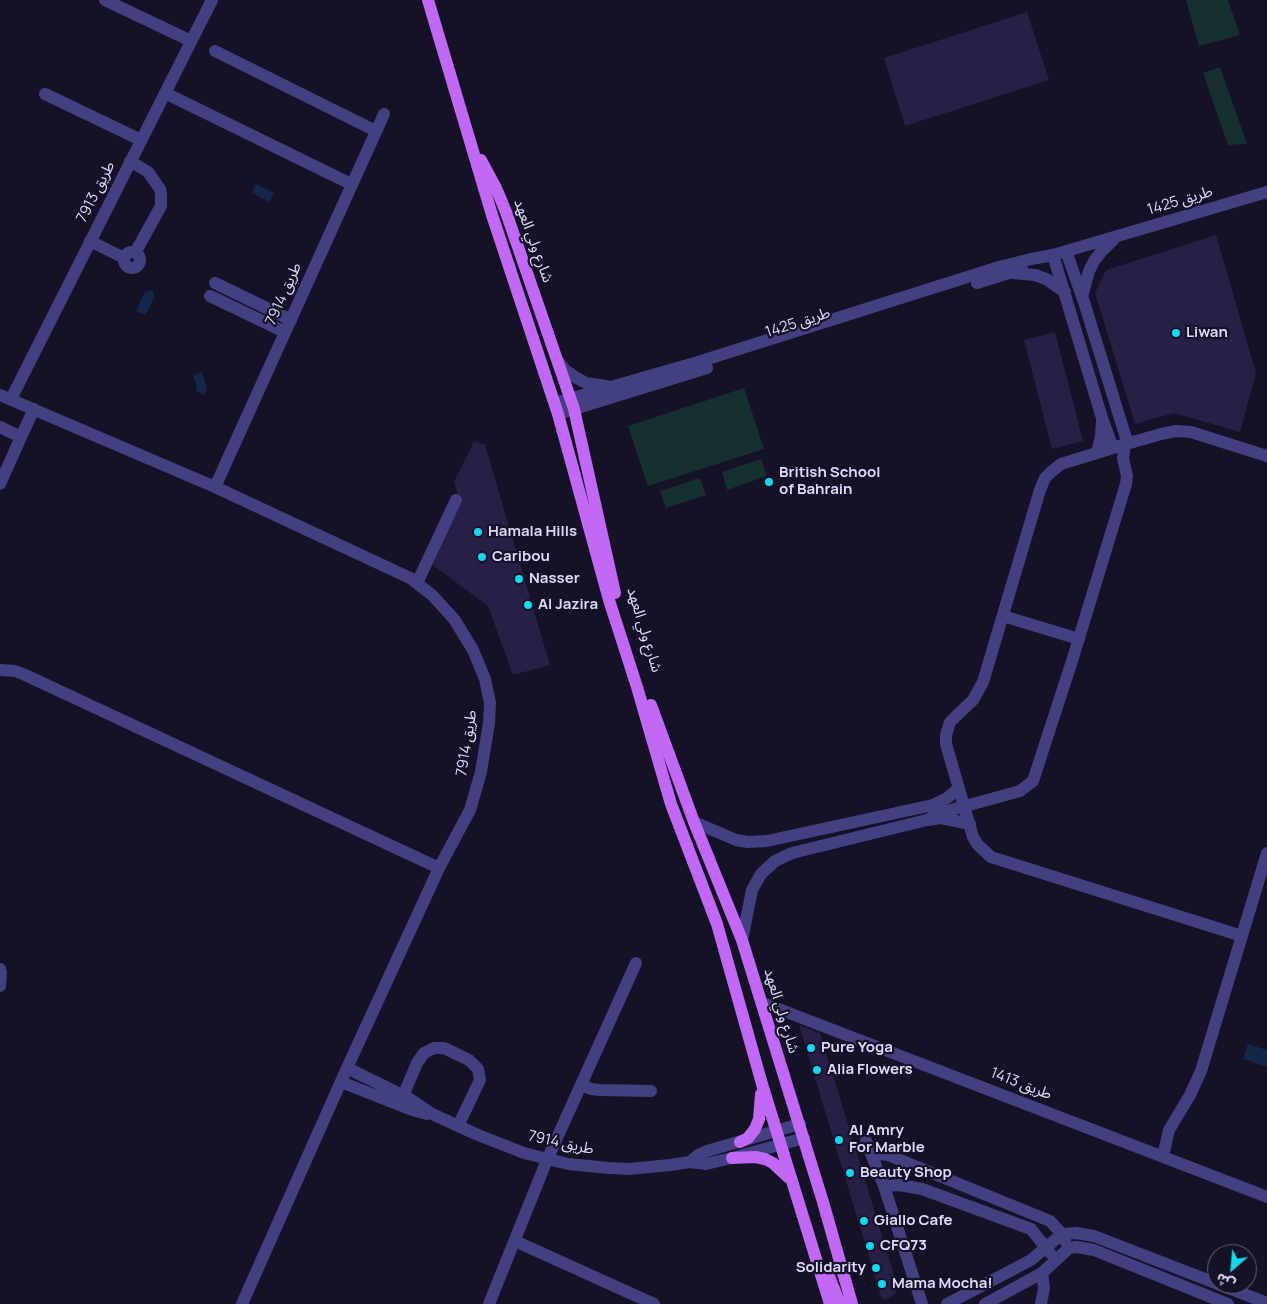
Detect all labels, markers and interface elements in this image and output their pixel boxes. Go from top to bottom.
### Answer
street label: طريق 7913 [73,158,119,226]
street label: طريق 1425 [1145,183,1215,219]
street label: شارع ولي العهد [510,197,556,285]
street label: طريق 7914 [262,260,306,328]
street label: طريق 1425 [763,304,833,342]
place label: Liwan [1186,324,1228,342]
marker: Liwan [1170,327,1182,339]
place label: British School of Bahrain [779,464,880,499]
marker: British School of Bahrain [763,476,775,488]
place label: Hamala Hills [488,523,577,541]
marker: Hamala Hills [472,526,484,538]
place label: Caribou [492,548,550,566]
marker: Caribou [476,551,488,563]
place label: Nasser [529,570,580,588]
marker: Nasser [513,573,525,585]
street label: شارع ولي العهد [623,585,665,675]
place label: Al Jazira [538,596,598,614]
marker: Al Jazira [522,599,534,611]
street label: طريق 7914 [453,709,481,777]
street label: شارع ولي العهد [760,966,802,1056]
place label: Pure Yoga [821,1039,893,1057]
marker: Pure Yoga [805,1042,817,1054]
place label: Alia Flowers [827,1061,913,1079]
marker: Alia Flowers [811,1064,823,1076]
street label: طريق 1413 [988,1064,1054,1104]
place label: Al Amry For Marble [849,1122,925,1157]
street label: طريق 7914 [526,1127,596,1159]
marker: Al Amry For Marble [833,1134,845,1146]
place label: Beauty Shop [860,1164,952,1182]
marker: Beauty Shop [844,1167,856,1179]
place label: Giallo Cafe [874,1212,953,1230]
marker: Giallo Cafe [858,1215,870,1227]
place label: CFQ73 [880,1237,927,1255]
marker: CFQ73 [864,1240,876,1252]
north arrow [1207,1244,1257,1294]
place label: Solidarity [796,1259,866,1277]
marker: Solidarity [870,1262,882,1274]
text: ش [1213,1269,1238,1295]
place label: Mama Mocha! [892,1275,993,1293]
marker: Mama Mocha! [876,1278,888,1290]

